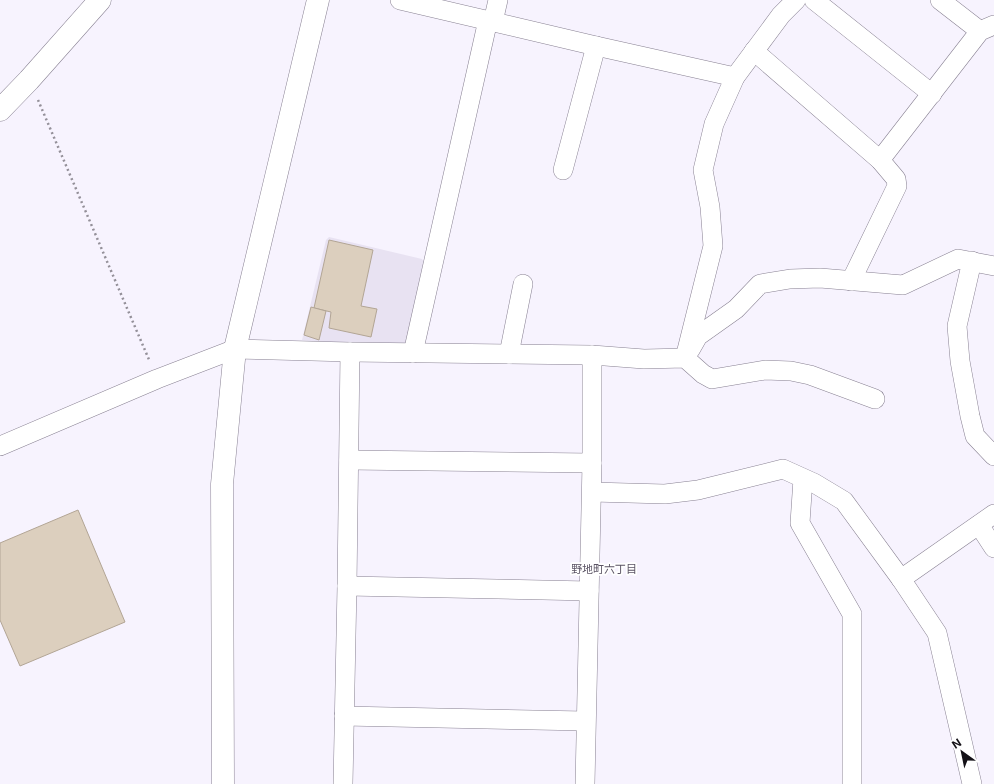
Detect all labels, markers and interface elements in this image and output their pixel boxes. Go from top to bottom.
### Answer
district label: 野地町六丁目 [571,562,637,576]
north arrow [942,732,982,772]
text: N [949,735,964,752]

